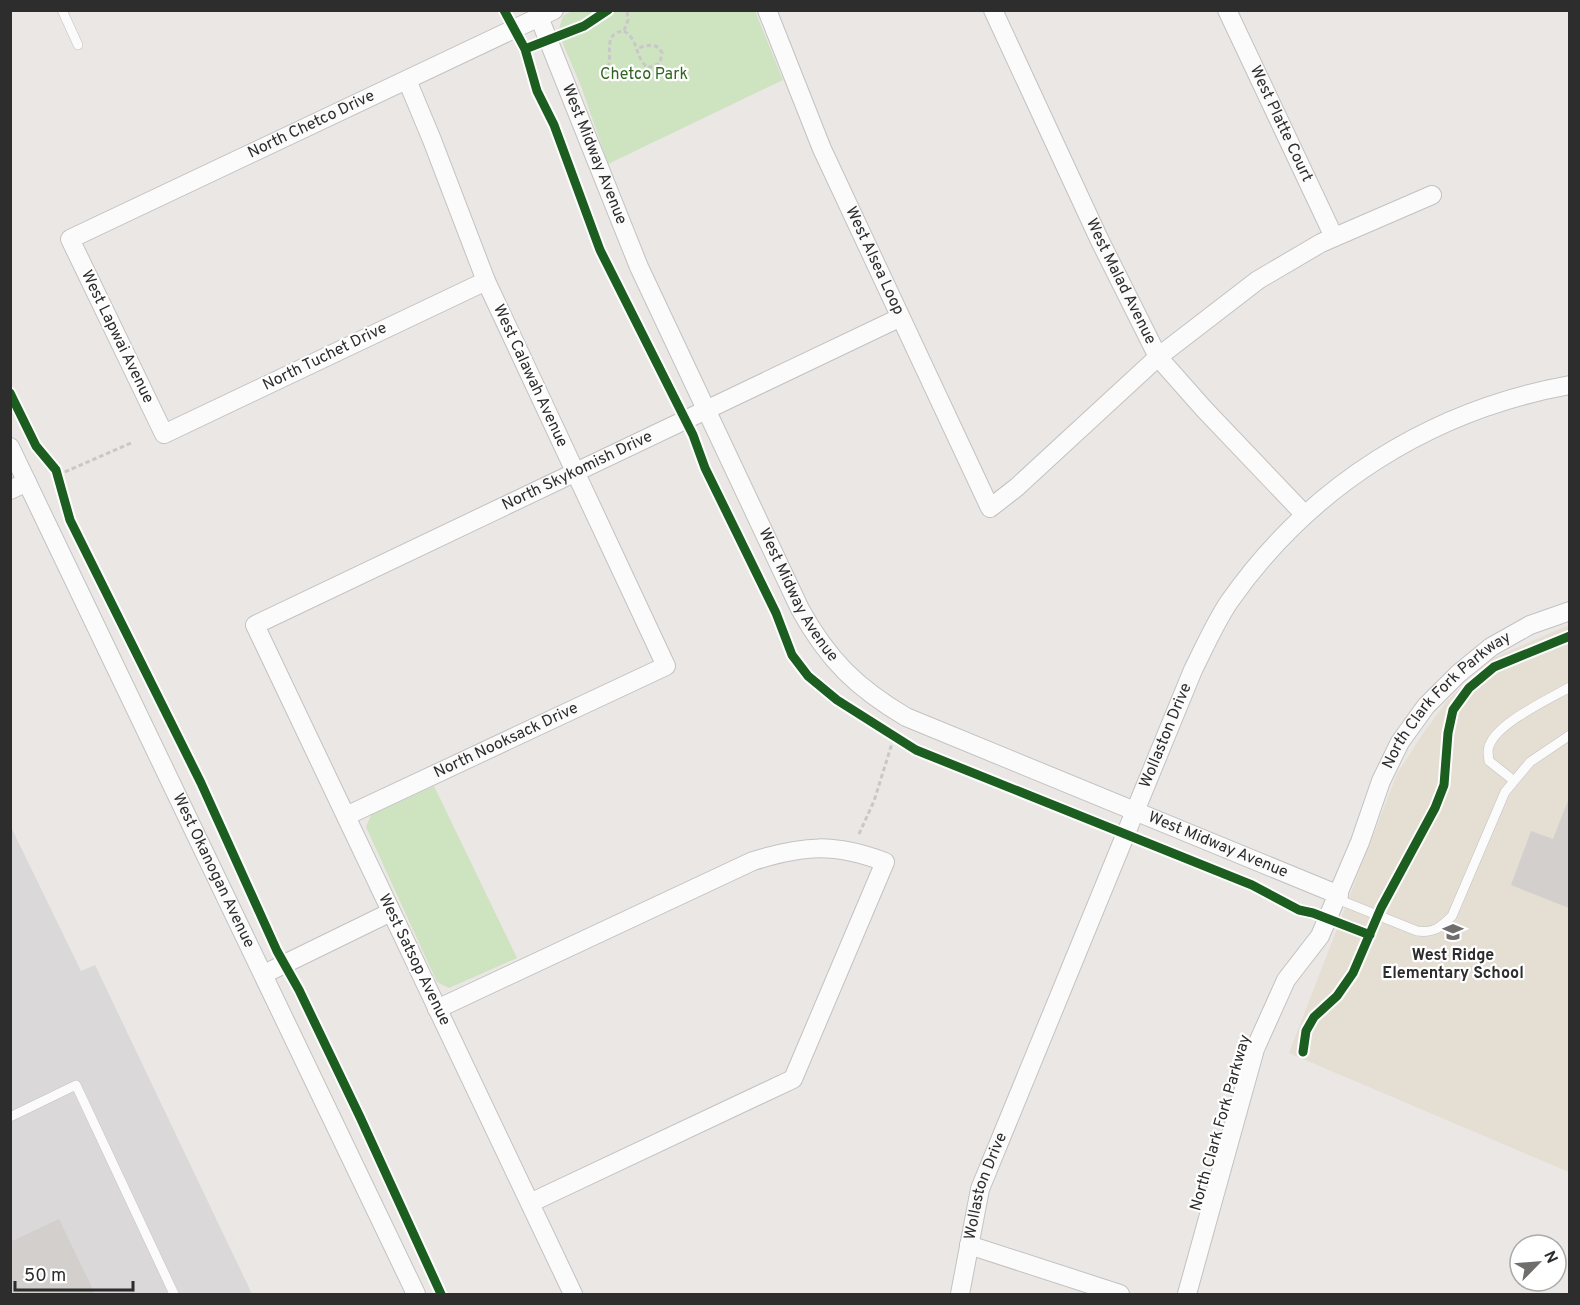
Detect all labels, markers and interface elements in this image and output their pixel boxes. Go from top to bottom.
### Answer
street label: West Platte Court [1245,63,1317,185]
park label: Chetco Park [600,65,688,85]
street label: West Midway Avenue [557,81,631,228]
street label: North Chetco Drive [245,86,378,163]
street label: West Alsea Loop [840,203,908,318]
street label: West Malad Avenue [1081,215,1160,348]
street label: West Lapwai Avenue [76,267,158,407]
street label: West Calawah Avenue [488,301,572,451]
street label: North Tuchet Drive [260,318,390,396]
street label: North Skykomish Drive [499,427,656,516]
street label: West Midway Avenue [753,525,842,666]
street label: North Clark Fork Parkway [1378,628,1515,772]
street label: Wollaston Drive [1136,680,1197,791]
street label: North Nooksack Drive [431,698,582,783]
street label: West Okanogan Avenue [168,790,259,951]
street label: West Midway Avenue [1145,808,1291,883]
street label: West Satsop Avenue [373,891,455,1029]
school or university icon: West Ridge Elementary School [1441,920,1465,944]
place label: West Ridge Elementary School [1382,946,1524,984]
street label: North Clark Fork Parkway [1186,1032,1256,1214]
street label: Wollaston Drive [960,1130,1012,1242]
north arrow [1508,1233,1568,1293]
text: N [1538,1248,1561,1267]
scale bar [15,1254,134,1292]
text: 50 m [24,1265,66,1288]

